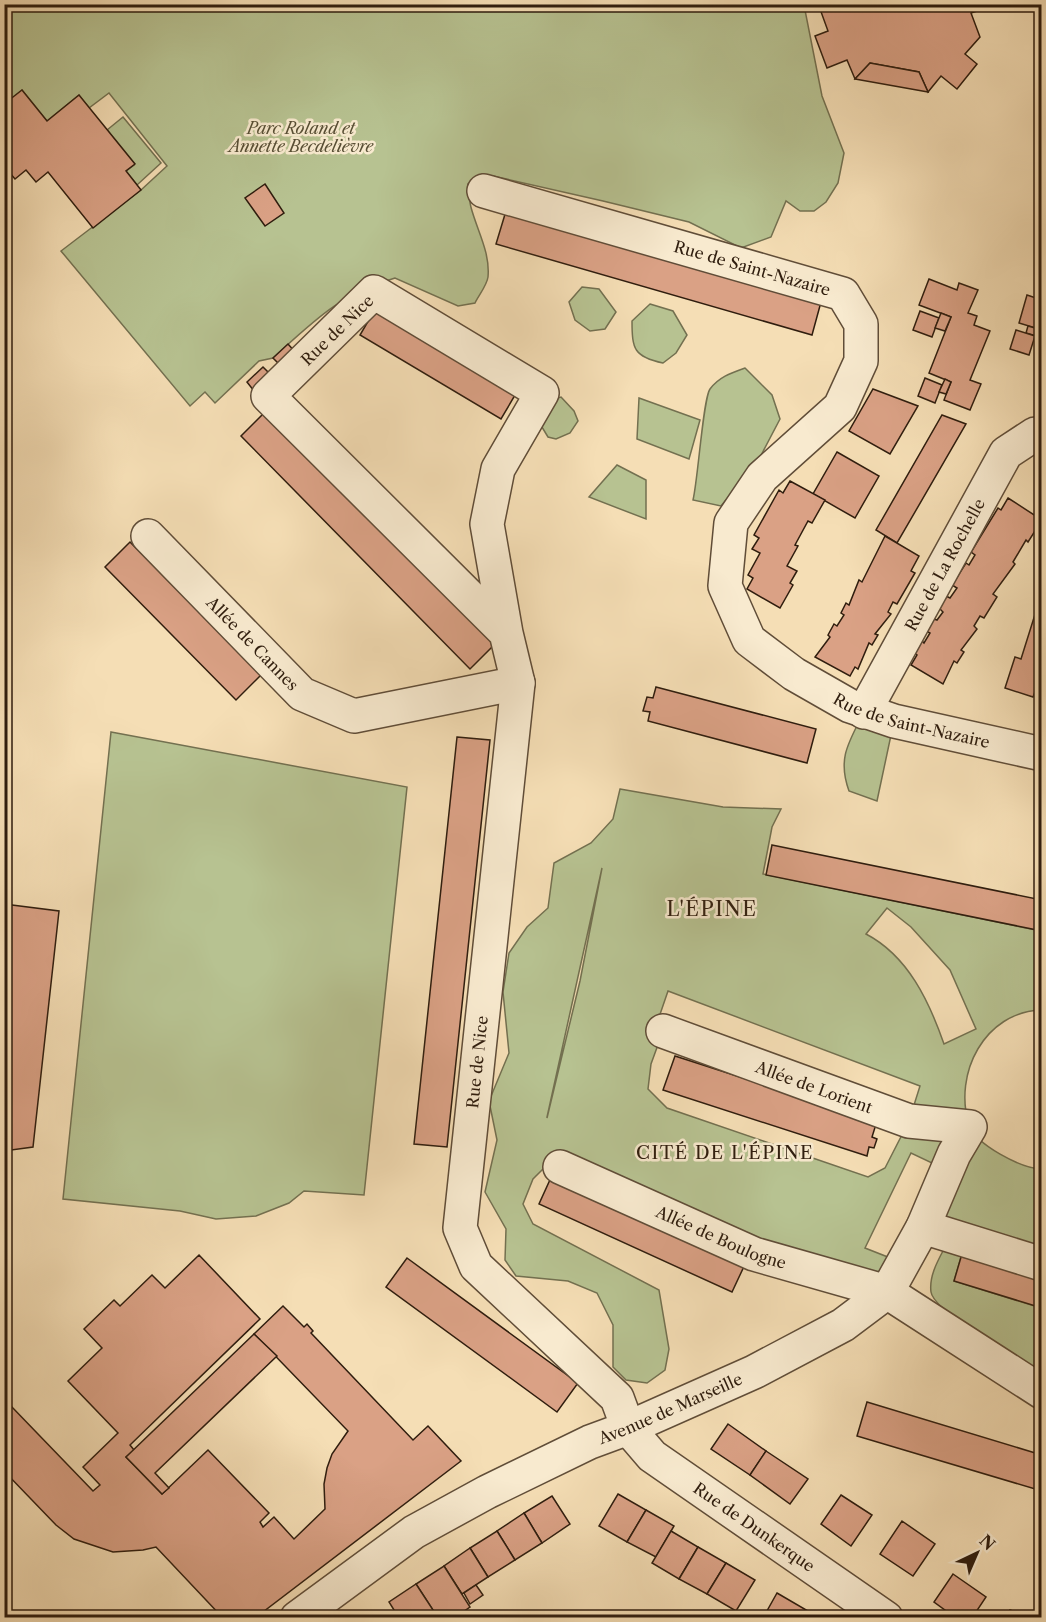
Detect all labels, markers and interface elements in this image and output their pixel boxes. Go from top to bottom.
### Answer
park label: Parc Roland et Annette Becdelièvre [226,118,375,156]
street label: Rue de Saint-Nazaire [672,236,833,300]
street label: Rue de Nice [297,290,377,370]
street label: Rue de La Rochelle [900,495,989,634]
street label: Allée de Cannes [202,592,303,695]
street label: Rue de Saint-Nazaire [830,689,992,752]
district label: L'ÉPINE [666,896,758,921]
street label: Rue de Nice [462,1015,492,1109]
street label: Allée de Lorient [752,1056,876,1118]
district label: CITÉ DE L'ÉPINE [636,1141,814,1164]
street label: Allée de Boulogne [652,1201,789,1273]
street label: Avenue de Marseille [595,1369,745,1448]
street label: Rue de Dunkerque [690,1478,819,1576]
north arrow [947,1523,1007,1583]
text: N [975,1530,999,1554]

